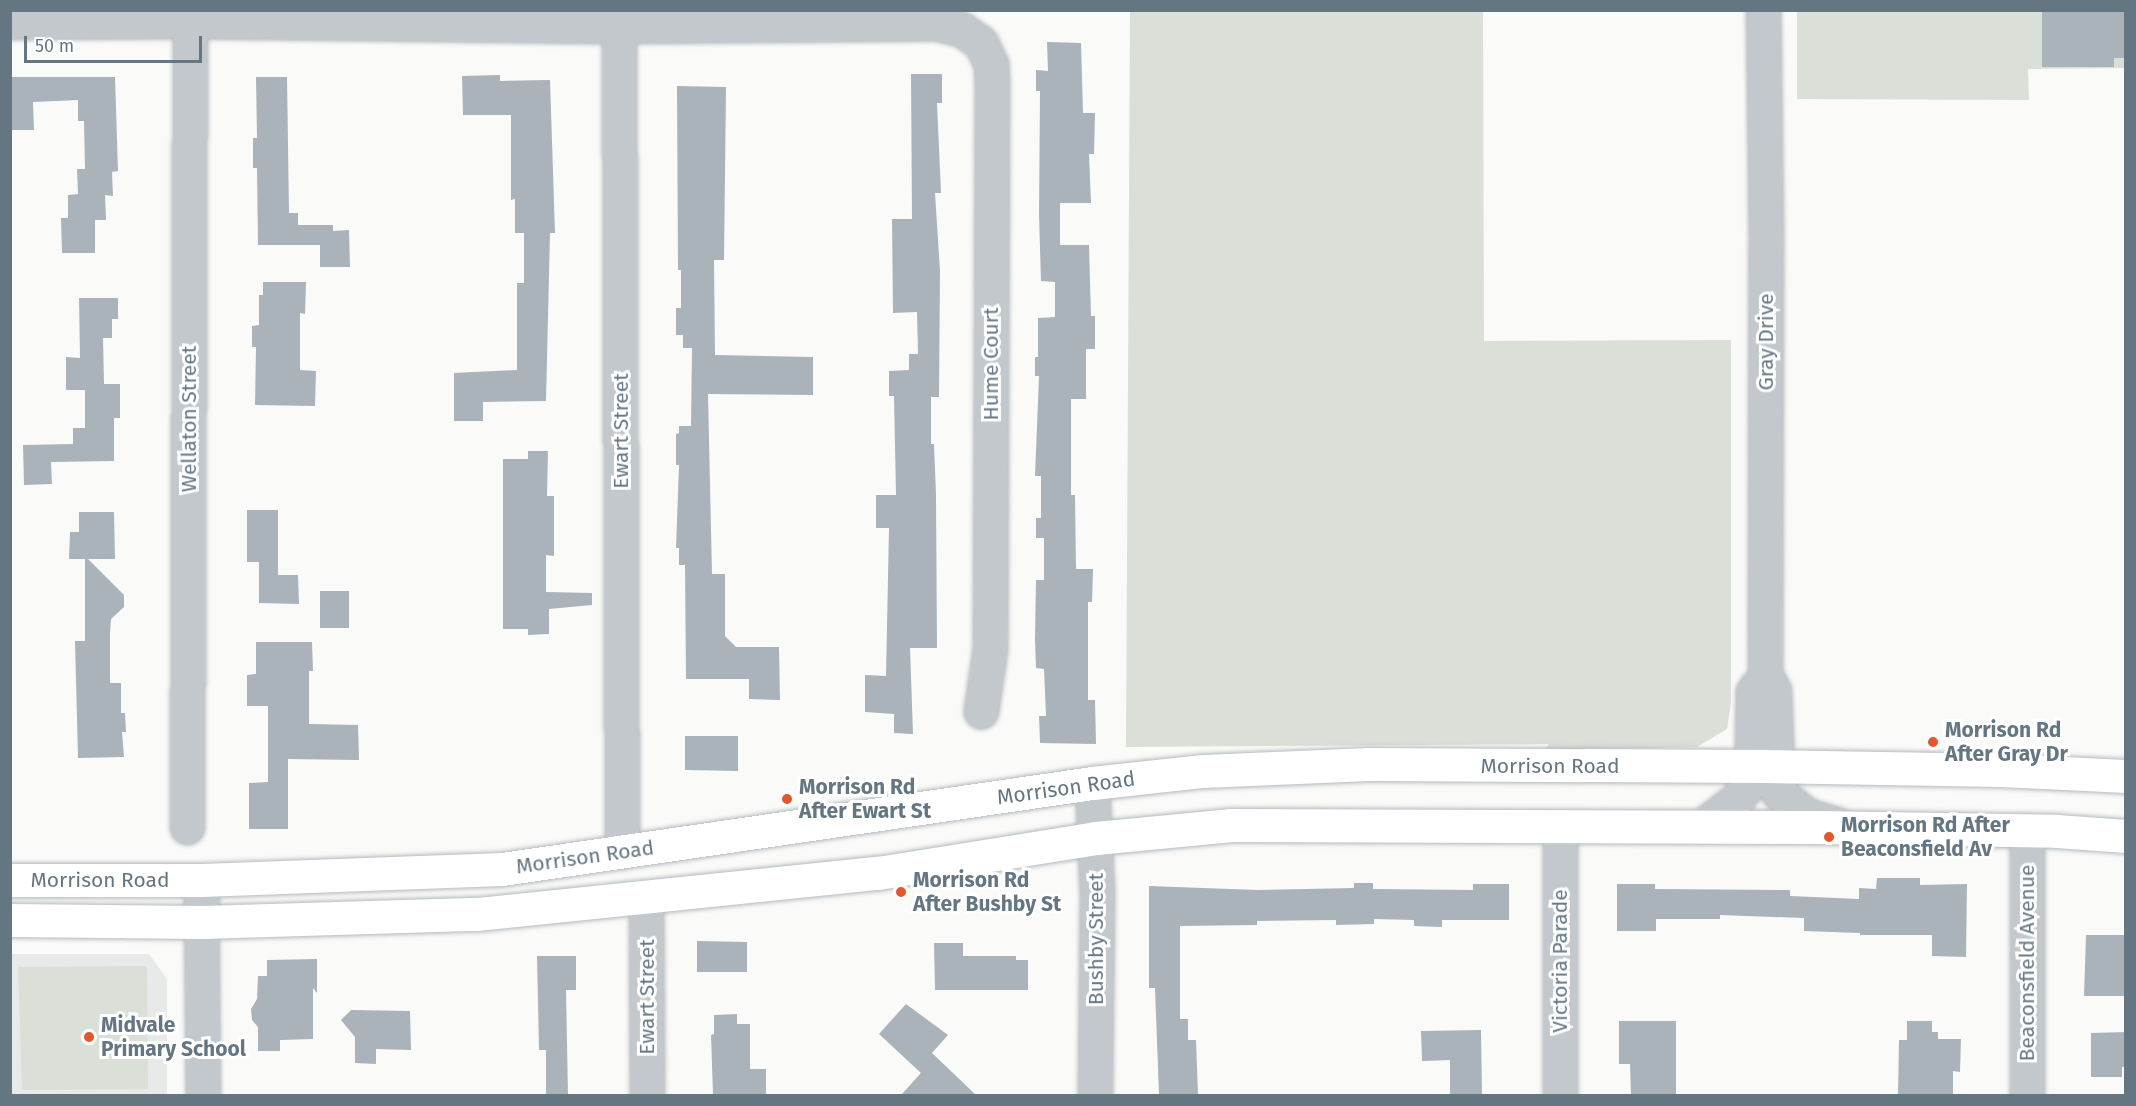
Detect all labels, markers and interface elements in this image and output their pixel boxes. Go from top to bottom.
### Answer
scale bar [27,24,206,62]
text: 50 m [35,35,74,57]
street label: Gray Drive [1753,294,1779,390]
street label: Hume Court [978,307,1004,421]
street label: Wellaton Street [176,346,202,492]
street label: Ewart Street [608,373,634,489]
place label: Morrison Rd After Gray Dr [1945,717,2068,767]
marker: Morrison Rd After Gray Dr [1926,735,1940,749]
street label: Morrison Road [1480,753,1620,779]
street label: Morrison Road [995,766,1137,810]
place label: Morrison Rd After Ewart St [799,774,931,824]
marker: Morrison Rd After Ewart St [780,792,794,806]
place label: Morrison Rd After Beaconsfield Av [1841,812,2010,862]
marker: Morrison Rd After Beaconsfield Av [1822,830,1836,844]
street label: Morrison Road [514,835,656,879]
street label: Beaconsfield Avenue [2014,865,2040,1061]
street label: Morrison Road [30,867,170,893]
place label: Morrison Rd After Bushby St [913,867,1061,917]
street label: Bushby Street [1083,873,1109,1005]
marker: Morrison Rd After Bushby St [894,885,908,899]
street label: Victoria Parade [1547,889,1573,1033]
street label: Ewart Street [634,939,660,1055]
place label: Midvale Primary School [101,1012,246,1062]
marker: Midvale Primary School [82,1030,96,1044]

